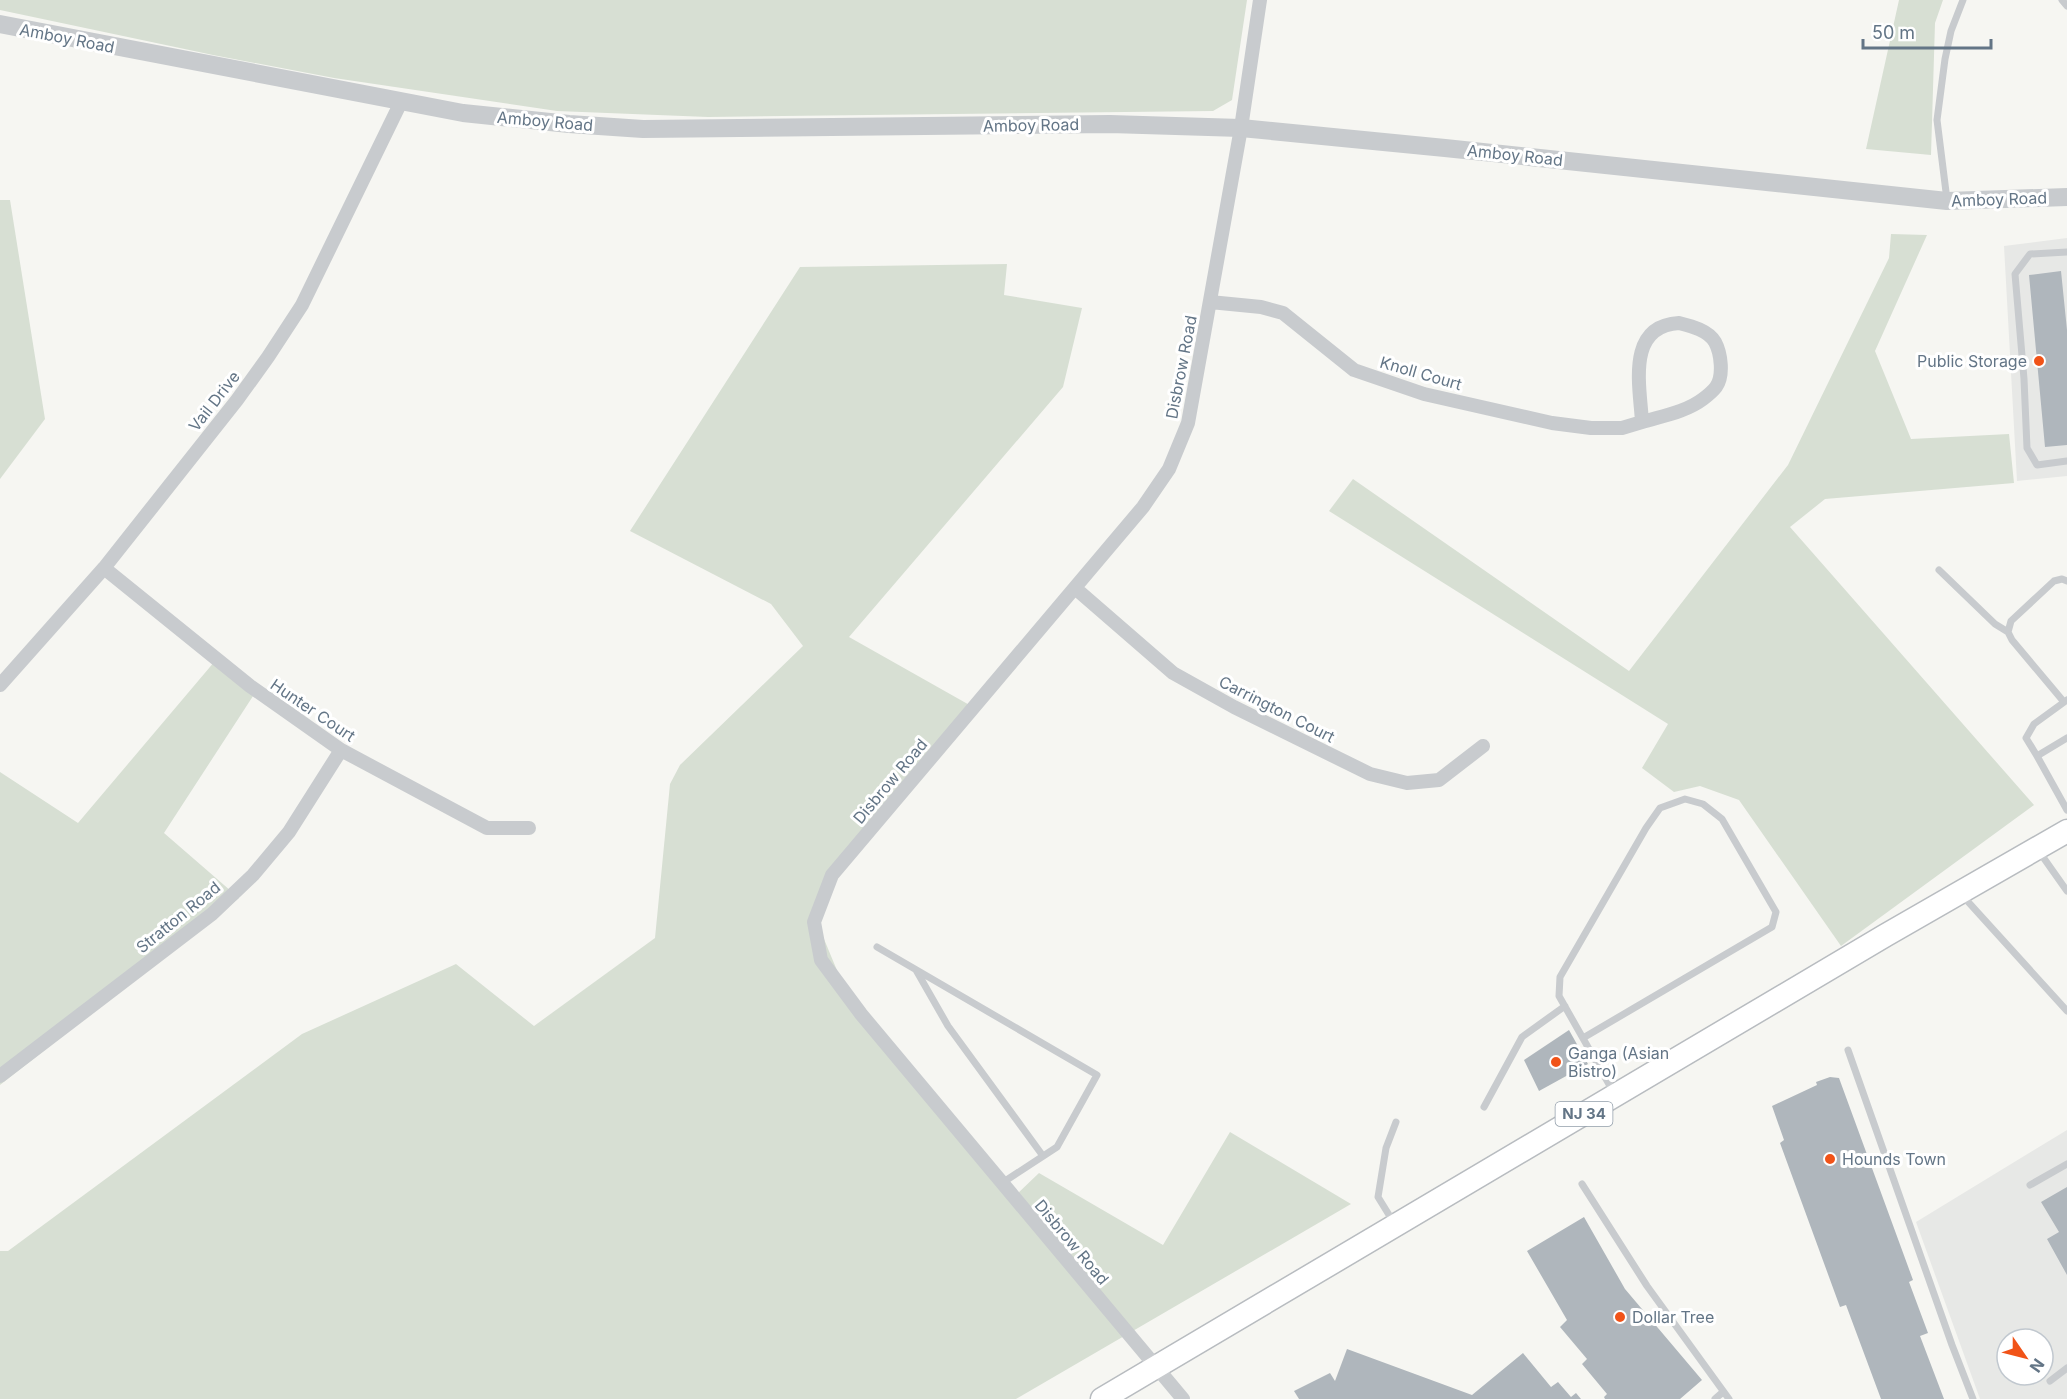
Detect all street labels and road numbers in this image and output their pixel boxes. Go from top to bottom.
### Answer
street label: Amboy Road [18,19,116,57]
street label: Amboy Road [496,107,594,135]
street label: Amboy Road [983,114,1079,136]
street label: Amboy Road [1466,140,1564,170]
street label: Amboy Road [1951,187,2047,211]
street label: Disbrow Road [1161,314,1201,420]
street label: Knoll Court [1378,352,1464,394]
street label: Vail Drive [184,367,244,435]
street label: Carrington Court [1216,671,1338,747]
street label: Hunter Court [267,674,359,746]
street label: Disbrow Road [849,734,931,828]
street label: Stratton Road [132,877,224,957]
road number: NJ 34 [1556,1102,1612,1126]
street label: Disbrow Road [1031,1195,1113,1289]

